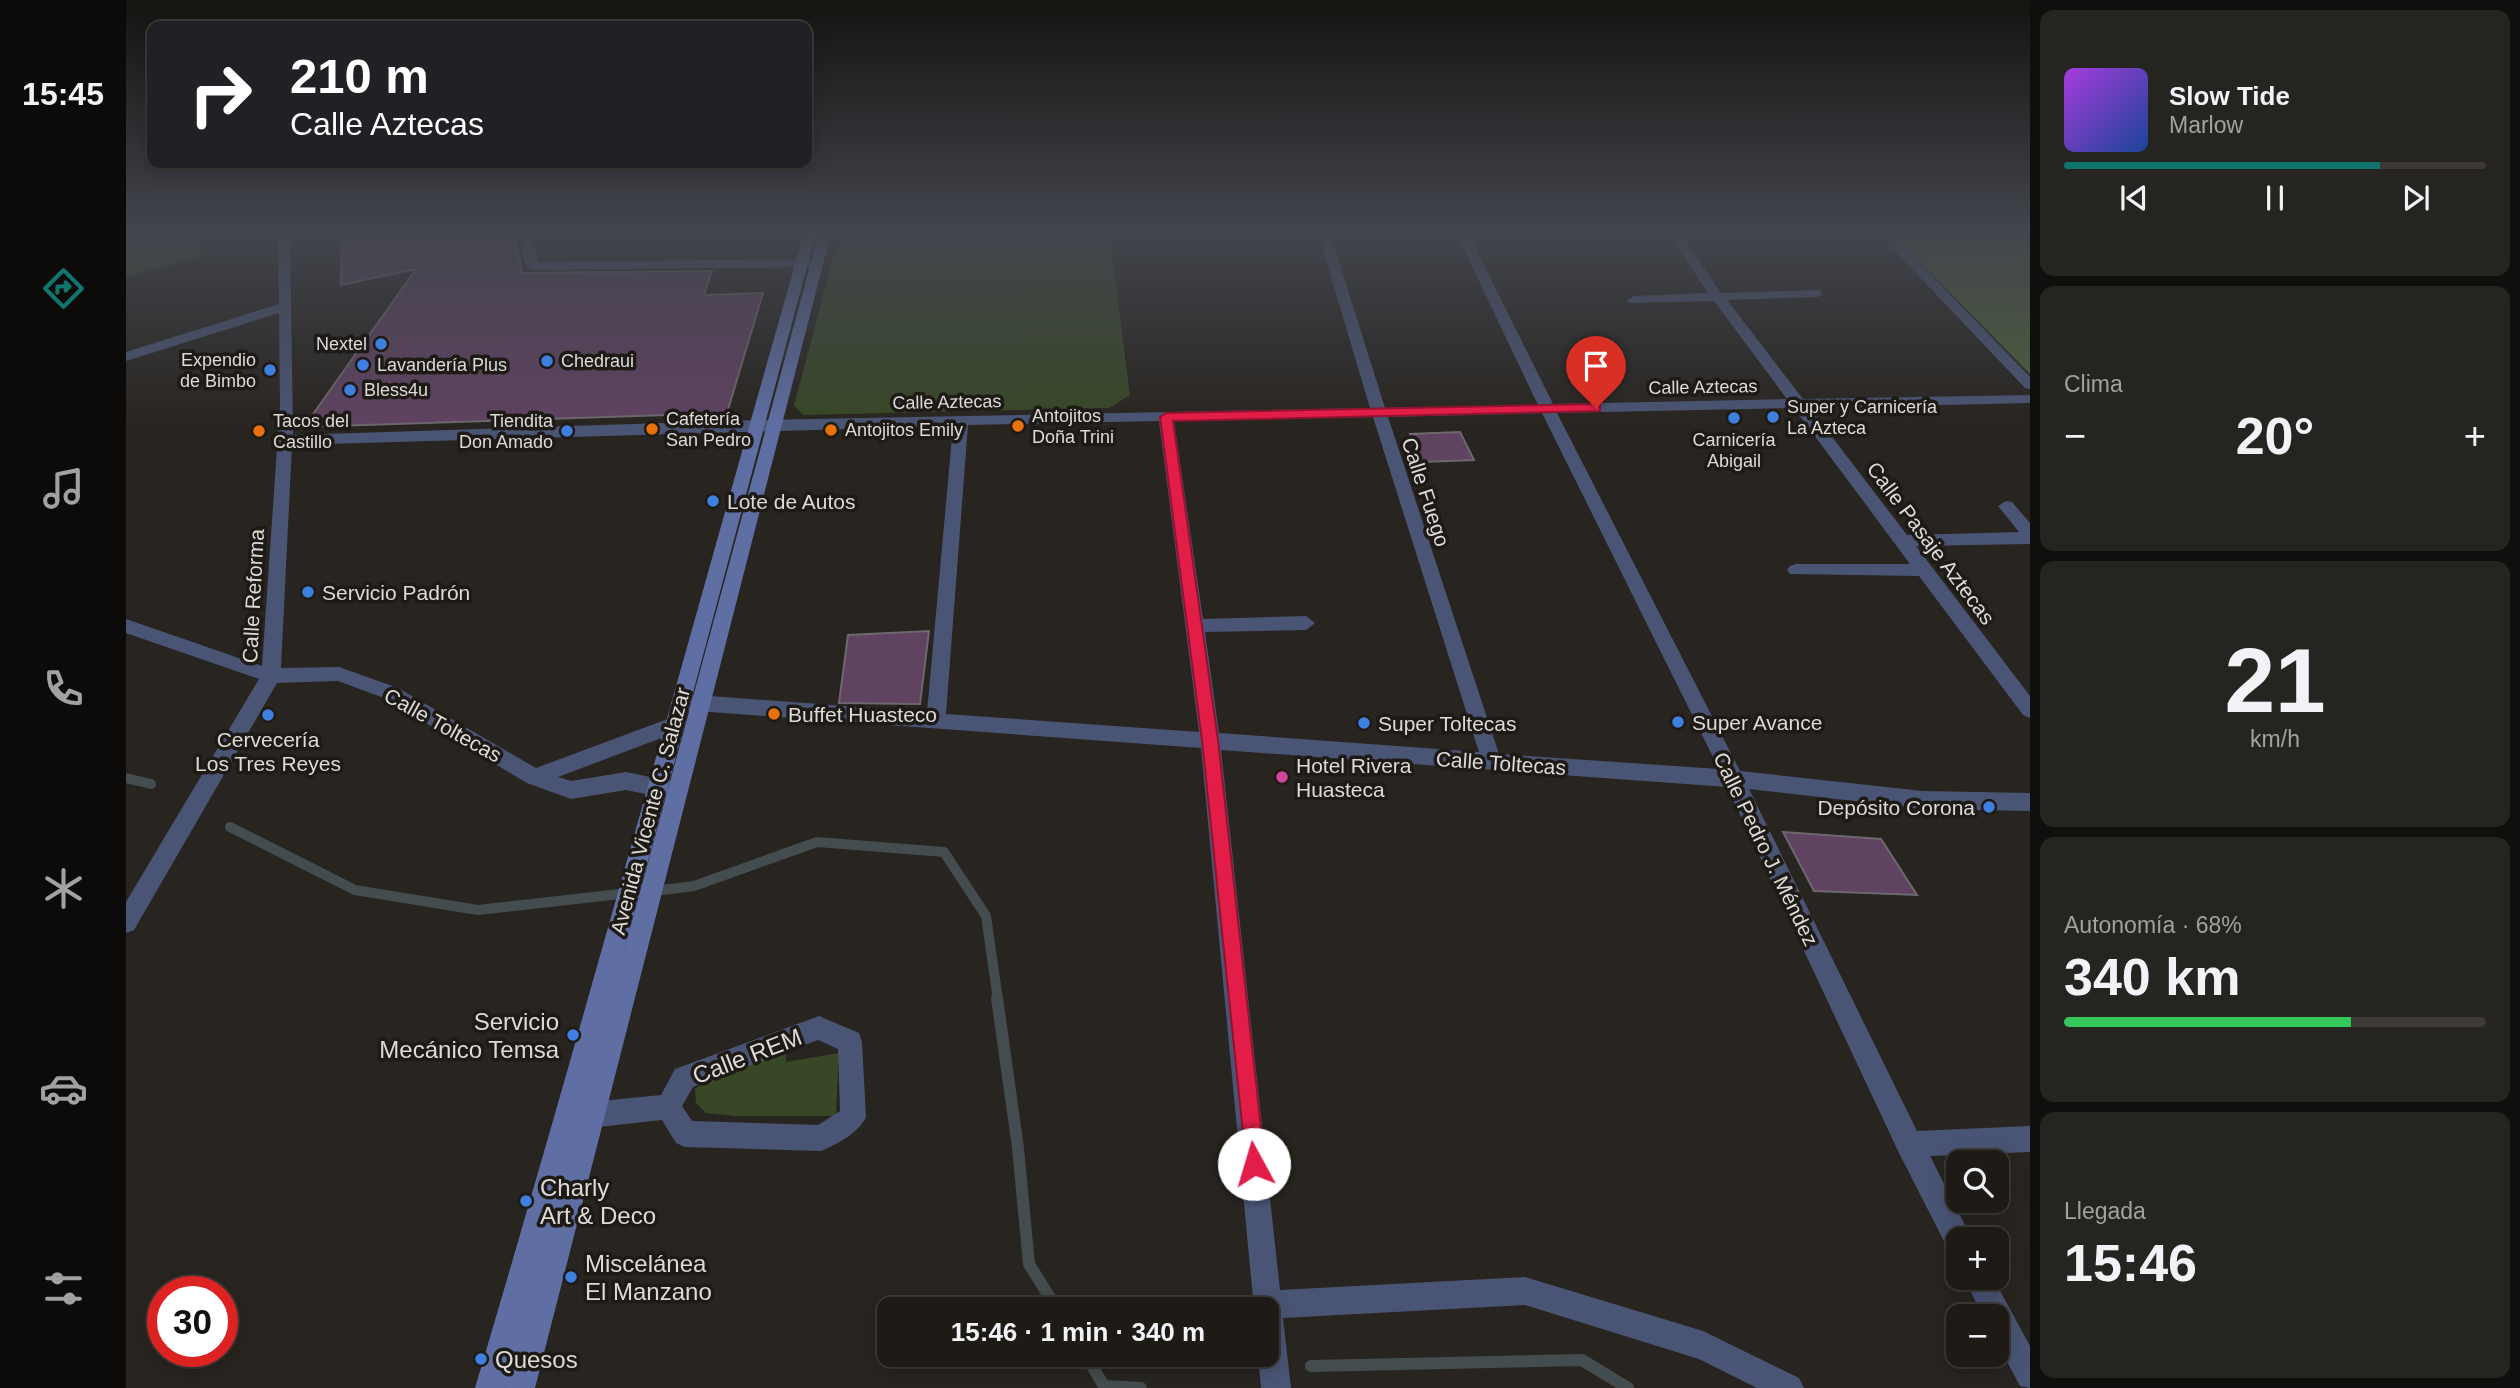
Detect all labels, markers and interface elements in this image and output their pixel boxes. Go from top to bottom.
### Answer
icon: right [175,49,266,140]
text: 210 m [290,49,429,103]
text: 15:45 [22,76,104,112]
text: Slow Tide [2169,81,2290,111]
text: Calle Aztecas [290,106,484,142]
text: Marlow [2169,112,2243,138]
icon: previous [2115,179,2153,217]
icon: pause [2256,179,2294,217]
icon: next [2397,179,2435,217]
icon: directions [39,264,88,313]
place label: Nextel [316,334,367,354]
marker: Nextel [373,336,389,352]
pin [1566,336,1626,408]
icon: arrive [1577,347,1615,385]
place label: Expendio de Bimbo [180,350,256,391]
place label: Chedraui [561,351,634,371]
marker: Chedraui [539,353,555,369]
place label: Lavandería Plus [377,355,507,375]
marker: Lavandería Plus [355,357,371,373]
marker: Expendio de Bimbo [262,362,278,378]
text: Clima [2064,371,2123,397]
street label: Calle Aztecas [1648,376,1758,398]
place label: Bless4u [364,380,428,400]
marker: Bless4u [342,382,358,398]
street label: Calle Aztecas [892,391,1002,413]
place label: Super y Carnicería La Azteca [1787,397,1938,438]
place label: Antojitos Doña Trini [1032,406,1114,447]
text: 20° [2236,407,2314,465]
place label: Cafetería San Pedro [666,409,751,450]
marker: Super y Carnicería La Azteca [1765,409,1781,425]
marker: Carnicería Abigail [1726,410,1742,426]
place label: Tacos del Castillo [273,411,349,452]
place label: Tiendita Don Amado [459,411,554,452]
text: − [2064,415,2086,457]
text: + [2464,415,2486,457]
marker: Antojitos Doña Trini [1010,418,1026,434]
place label: Antojitos Emily [845,420,963,440]
marker: Cafetería San Pedro [644,421,660,437]
marker: Antojitos Emily [823,422,839,438]
marker: Tacos del Castillo [251,423,267,439]
marker: Tiendita Don Amado [559,423,575,439]
place label: Carnicería Abigail [1692,430,1777,471]
street label: Calle Fuego [1398,435,1454,549]
street label: Calle Pasaje Aztecas [1862,457,2000,629]
icon: music [39,464,88,513]
place label: Lote de Autos [727,490,855,513]
marker: Lote de Autos [705,493,721,509]
street label: Calle Reforma [238,528,268,664]
place label: Servicio Padrón [322,581,470,604]
marker: Servicio Padrón [300,584,316,600]
text: 21 [2224,630,2326,731]
icon: phone [39,664,88,713]
street label: Calle Toltecas [380,683,506,767]
street label: Avenida Vicente C. Salazar [606,685,694,937]
place label: Buffet Huasteco [788,703,937,726]
marker: Buffet Huasteco [766,706,782,722]
marker: Cervecería Los Tres Reyes [260,707,276,723]
place label: Super Avance [1692,711,1822,734]
place label: Super Toltecas [1378,712,1517,735]
marker: Super Avance [1670,714,1686,730]
marker: Super Toltecas [1356,715,1372,731]
text: km/h [2250,726,2300,752]
place label: Cervecería Los Tres Reyes [195,728,341,775]
street label: Calle Toltecas [1435,747,1567,779]
street label: Calle Pedro J. Méndez [1709,748,1823,950]
place label: Hotel Rivera Huasteca [1296,754,1412,801]
marker: Hotel Rivera Huasteca [1274,769,1290,785]
place label: Depósito Corona [1817,796,1975,819]
marker: Depósito Corona [1981,799,1997,815]
icon: climate [39,864,88,913]
text: Autonomía · 68% [2064,912,2242,938]
text: 340 km [2064,948,2240,1006]
place label: Servicio Mecánico Temsa [379,1008,560,1063]
street label: Calle REM [689,1023,805,1089]
marker: Servicio Mecánico Temsa [565,1027,581,1043]
icon: car [39,1064,88,1113]
position arrow [1217,1127,1291,1201]
map controls [1946,1150,2009,1367]
button: search [1946,1150,2009,1213]
place label: Charly Art & Deco [540,1174,656,1229]
marker: Charly Art & Deco [518,1193,534,1209]
text: Llegada [2064,1198,2146,1224]
button: + [1946,1227,2009,1290]
text: 15:46 [2064,1234,2197,1292]
place label: Miscelánea El Manzano [585,1250,712,1305]
icon: filters [39,1264,88,1313]
marker: Miscelánea El Manzano [563,1269,579,1285]
speed limit sign: 30 [147,1276,238,1367]
button: − [1946,1304,2009,1367]
text: 15:46 · 1 min · 340 m [951,1317,1205,1347]
place label: Quesos [495,1346,578,1373]
marker: Quesos [473,1351,489,1367]

